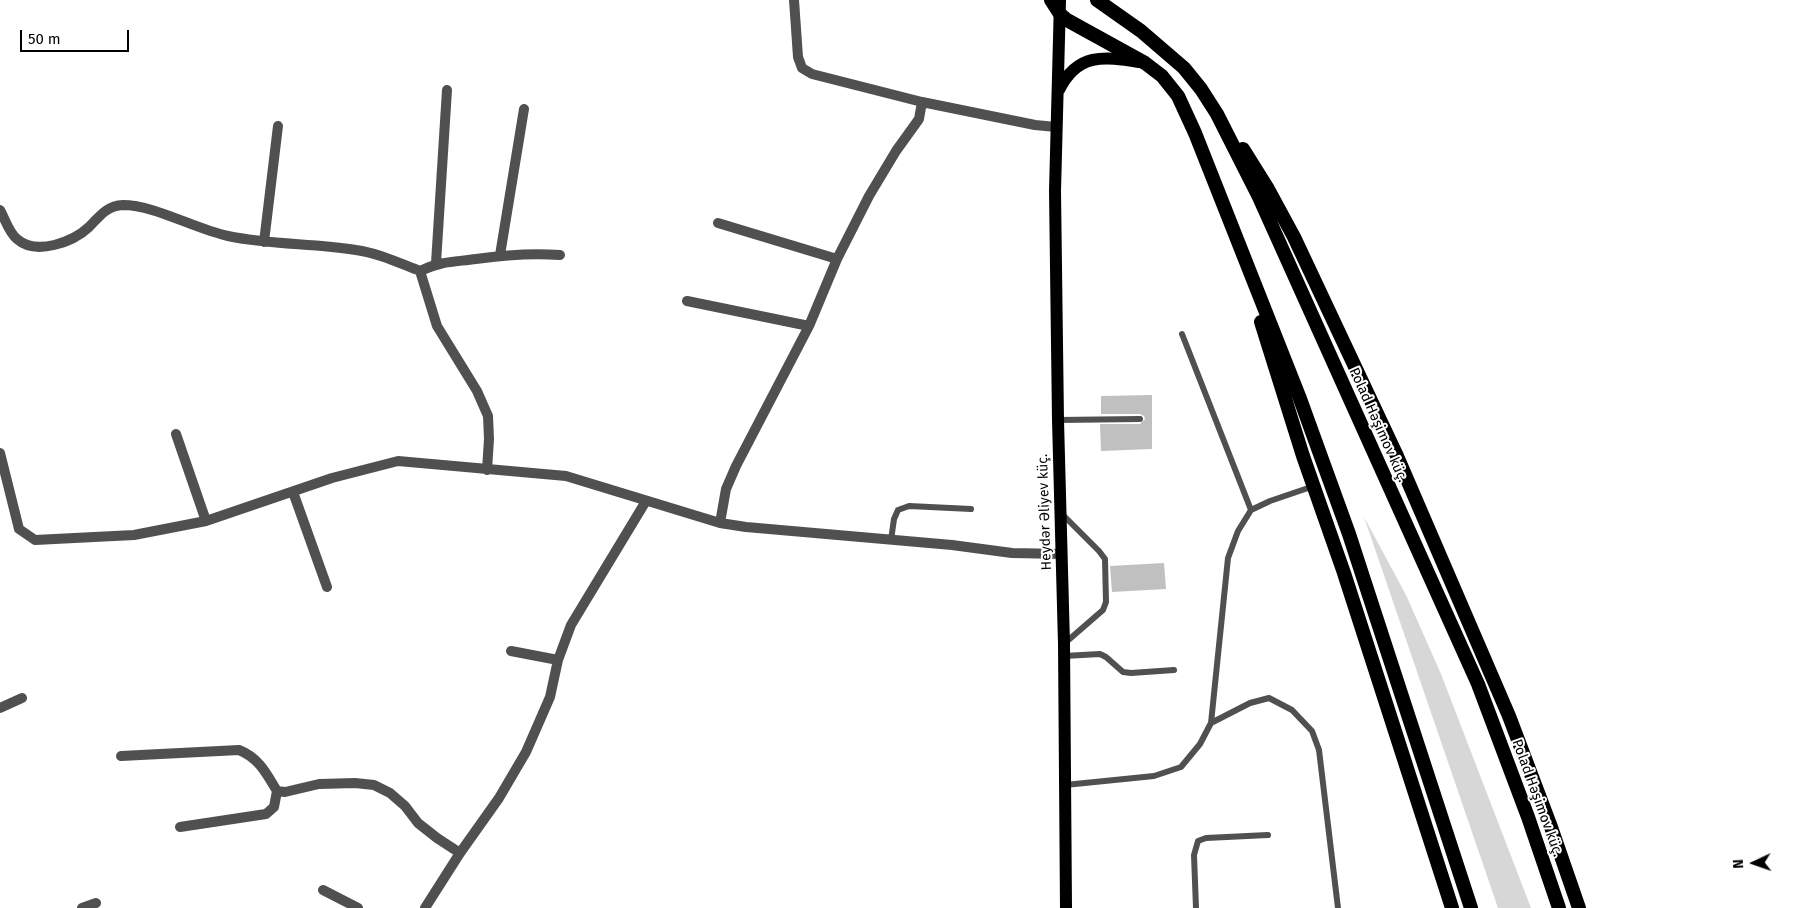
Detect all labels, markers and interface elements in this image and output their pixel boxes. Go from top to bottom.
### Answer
scale bar [22,20,131,52]
text: 50 m [28,30,61,48]
street label: Polad Həşimov küç. [1345,365,1411,485]
street label: Heydər Əliyev küç. [1035,453,1055,571]
street label: Polad Həşimov küç. [1508,737,1566,859]
north arrow [1729,838,1779,888]
text: N [1730,859,1747,869]

